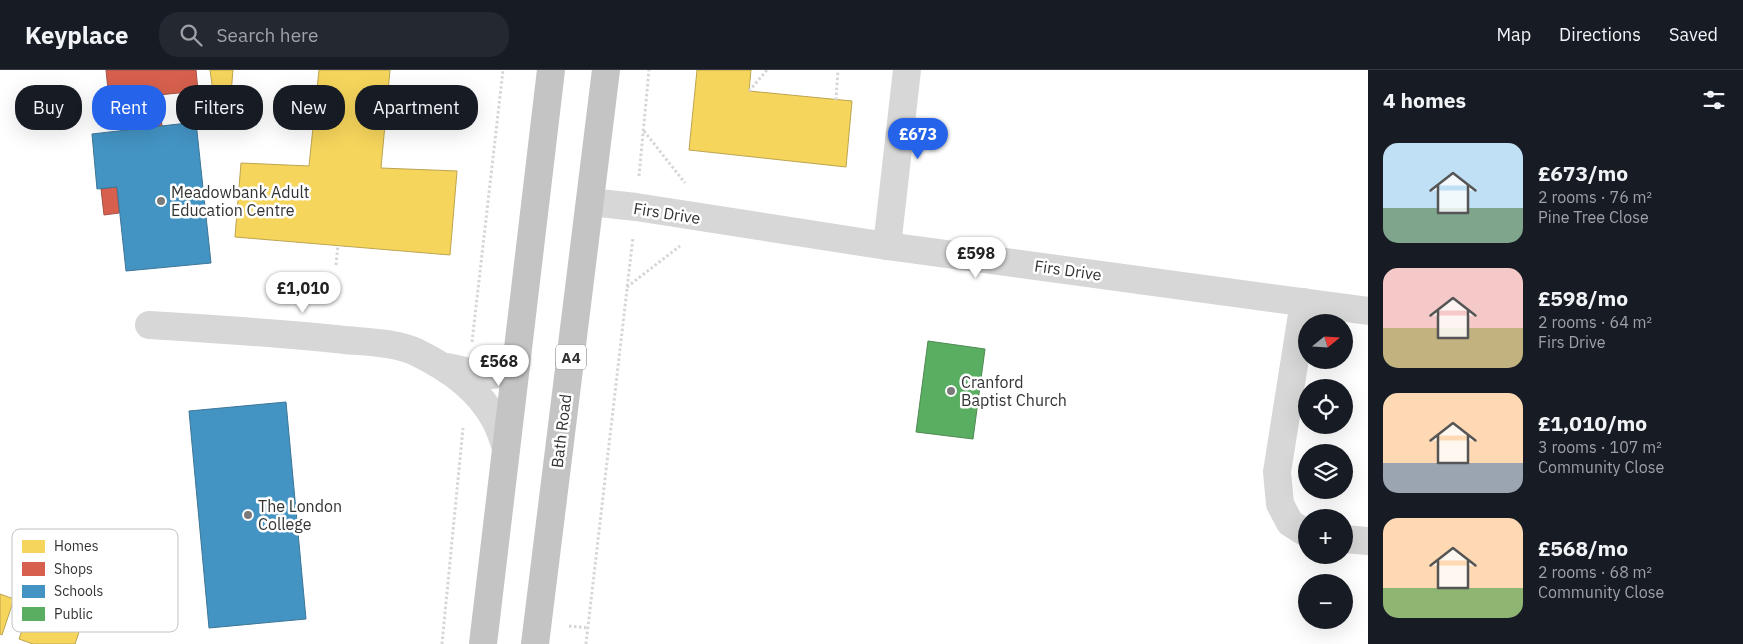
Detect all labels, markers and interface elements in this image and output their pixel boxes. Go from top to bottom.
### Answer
search box [159,12,509,57]
text: Keyplace [25,19,129,51]
icon: search [177,21,205,49]
text: Search here [217,23,318,47]
text: Map [1496,23,1531,46]
text: Directions [1559,23,1641,46]
text: Saved [1669,23,1718,46]
chip: Buy [15,85,82,130]
chip: Rent [92,85,166,130]
chip: Filters [176,85,263,130]
chip: New [273,85,345,130]
chip: Apartment [355,85,478,130]
text: 4 homes [1383,86,1466,114]
icon: filters [1700,86,1728,114]
pin: £673 [888,118,948,160]
text: £673 [899,124,937,144]
text: £673/mo [1538,159,1628,187]
icon: home [1423,163,1483,223]
place label: Meadowbank Adult Education Centre [171,182,309,220]
text: 2 rooms · 76 m² [1538,187,1652,207]
marker: Meadowbank Adult Education Centre [155,195,167,207]
street label: Firs Drive [632,198,702,228]
text: Pine Tree Close [1538,207,1649,227]
pin: £598 [946,236,1006,279]
text: £598 [957,243,995,263]
street label: Firs Drive [1033,255,1103,285]
pin: £1,010 [262,272,344,314]
text: £1,010 [277,278,329,298]
text: £598/mo [1538,284,1628,312]
icon: home [1423,288,1483,348]
text: 2 rooms · 64 m² [1538,312,1652,332]
north arrow [1298,314,1352,369]
map controls [1298,314,1353,629]
text: Firs Drive [1538,332,1606,352]
pin: £568 [469,344,529,387]
road number: A4 [556,344,586,370]
text: £568 [480,351,518,371]
place label: Cranford Baptist Church [961,372,1067,410]
button: locate [1298,379,1353,434]
marker: Cranford Baptist Church [945,385,957,397]
street label: Bath Road [547,393,575,469]
text: £1,010/mo [1538,409,1647,437]
icon: home [1423,413,1483,473]
text: 3 rooms · 107 m² [1538,437,1662,457]
button: layers [1298,444,1353,499]
text: Community Close [1538,457,1664,477]
place label: The London College [258,496,342,534]
marker: The London College [242,509,254,521]
button: + [1298,509,1353,564]
legend [12,529,178,632]
text: £568/mo [1538,534,1628,562]
text: Homes [54,537,99,555]
icon: home [1423,538,1483,598]
text: Shops [54,560,93,578]
text: 2 rooms · 68 m² [1538,562,1652,582]
button: − [1298,574,1353,629]
text: Schools [54,582,104,600]
text: Community Close [1538,582,1664,602]
text: Public [54,605,93,623]

